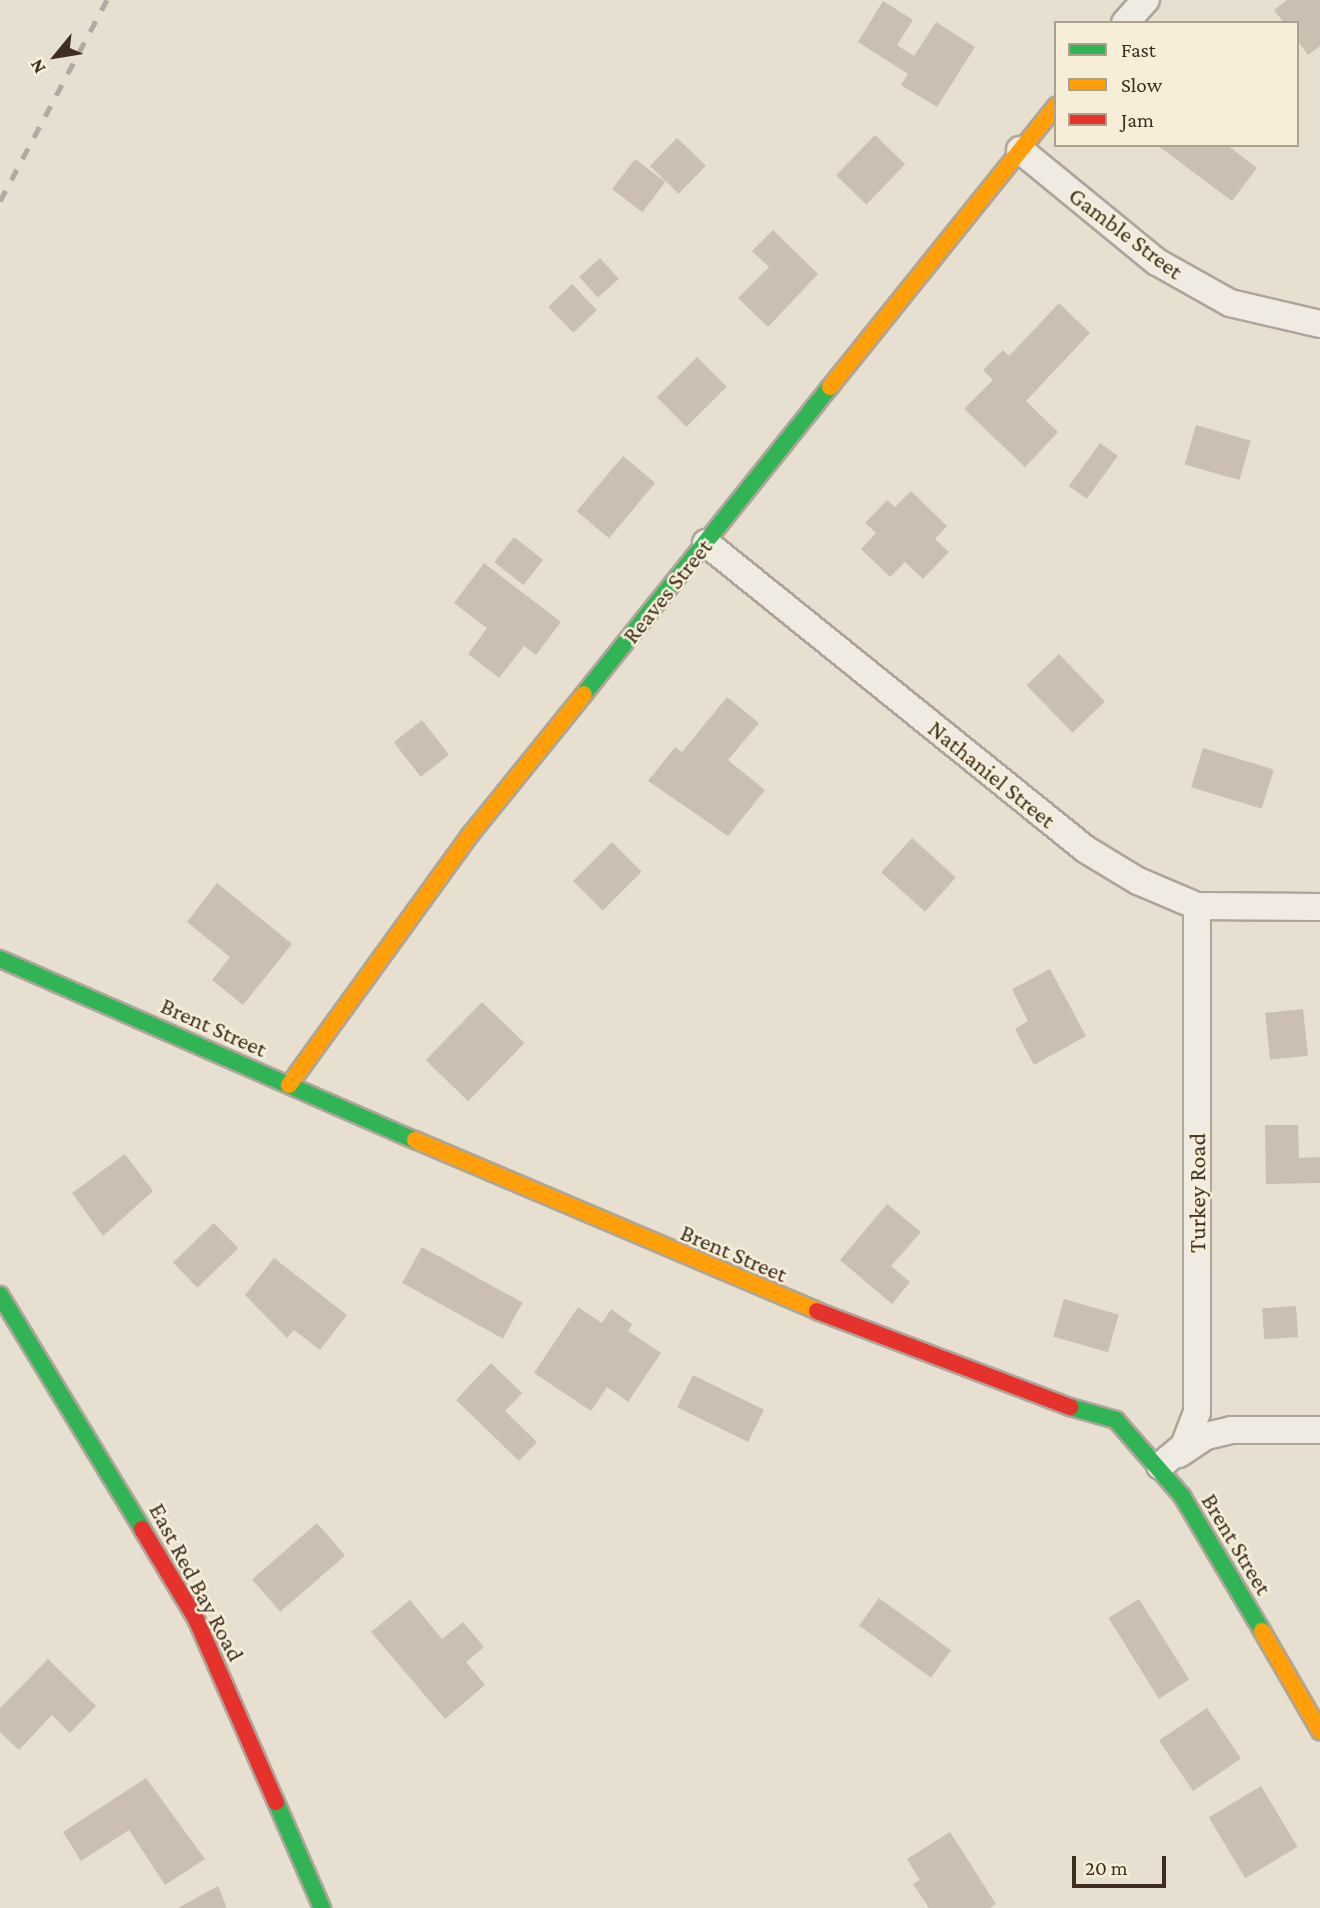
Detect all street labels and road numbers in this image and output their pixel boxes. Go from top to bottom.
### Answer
street label: Gamble Street [1063,181,1189,285]
street label: Reaves Street [616,533,718,649]
street label: Nathaniel Street [923,714,1061,834]
street label: Brent Street [156,991,272,1063]
street label: Turkey Road [1183,1133,1211,1253]
street label: Brent Street [676,1218,792,1288]
street label: Brent Street [1195,1488,1279,1600]
street label: East Red Bay Road [143,1498,251,1666]

